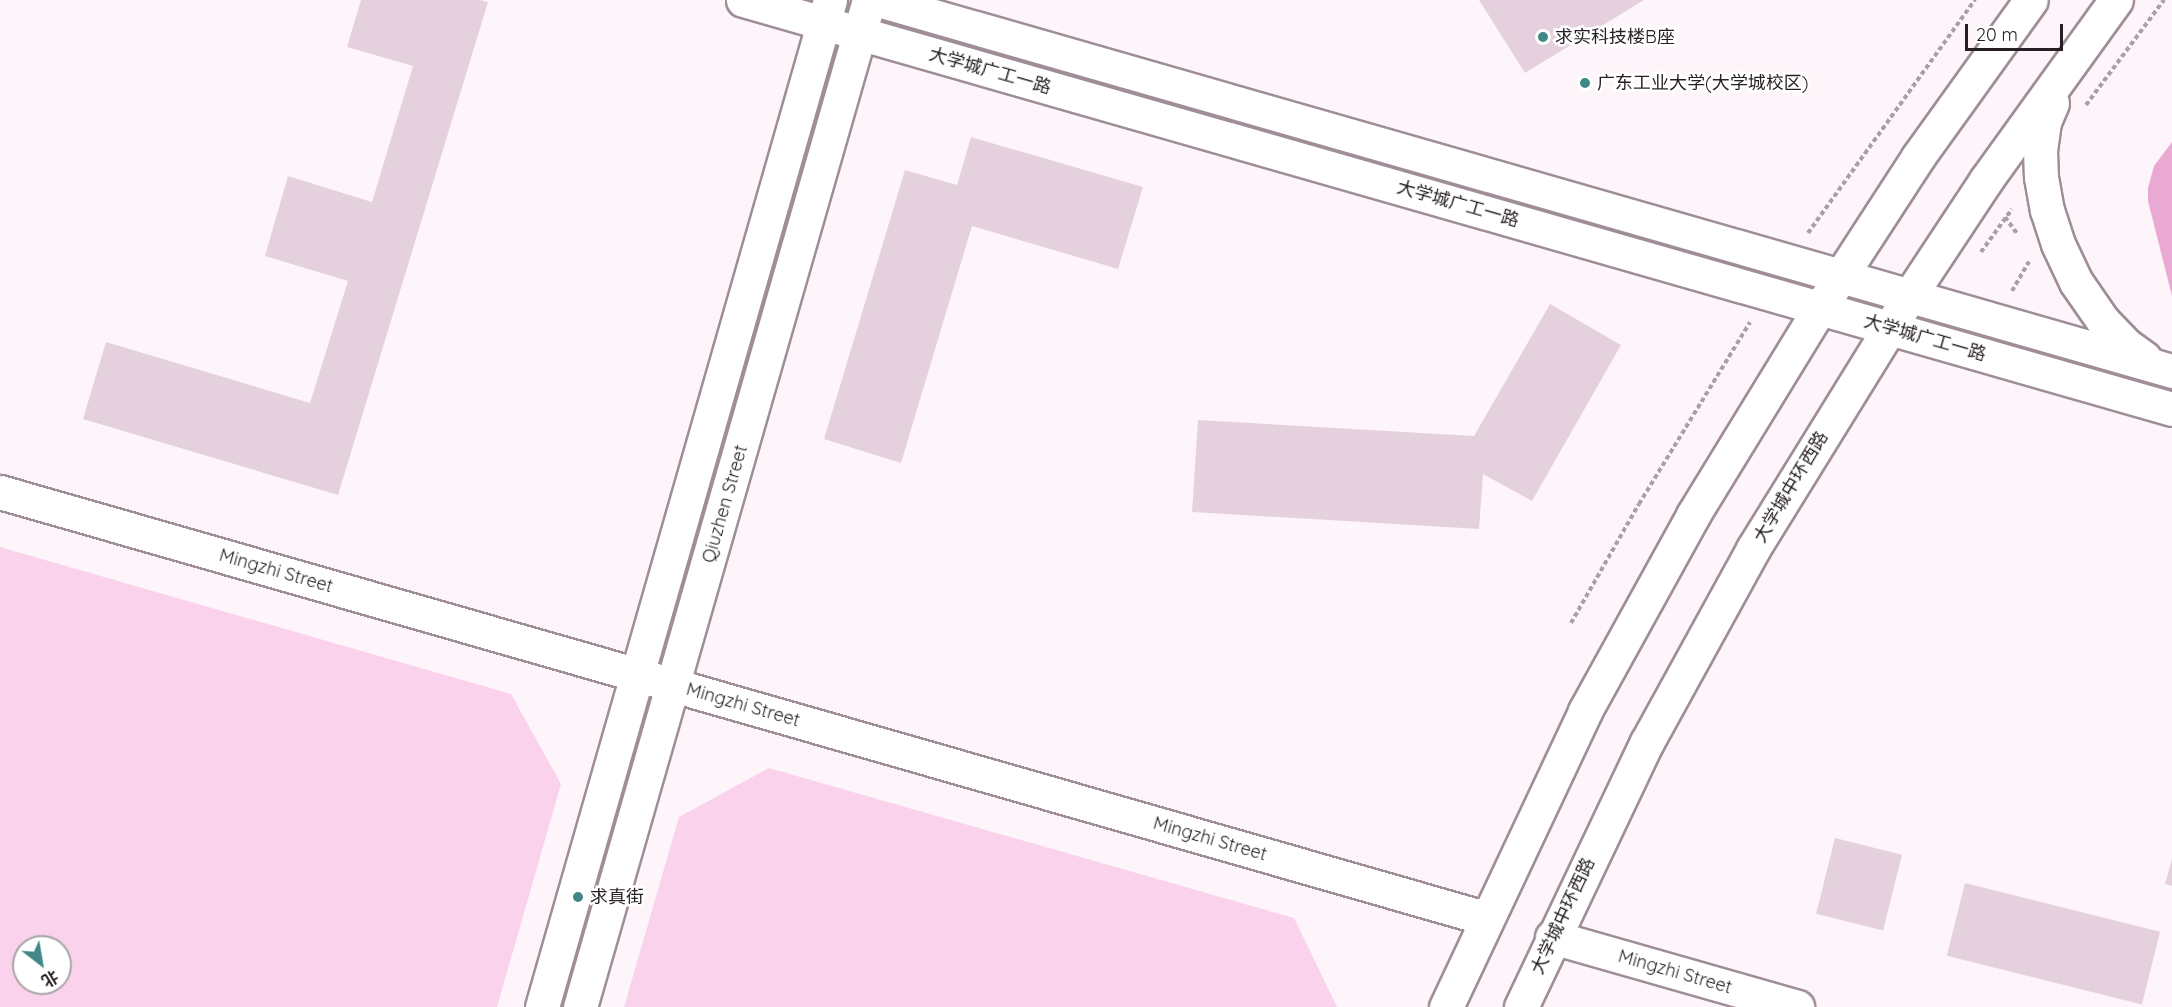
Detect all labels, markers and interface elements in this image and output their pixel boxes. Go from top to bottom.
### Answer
scale bar [1968,12,2066,50]
text: 20 m [1976,23,2018,46]
place label: 求实科技楼B座 [1555,26,1675,48]
marker: 求实科技楼B座 [1536,30,1550,44]
street label: 大学城广工一路 [926,43,1054,99]
place label: 广东工业大学(大学城校区) [1597,72,1808,94]
marker: 广东工业大学(大学城校区) [1578,76,1592,90]
street label: 大学城广工一路 [1394,176,1522,232]
street label: 大学城广工一路 [1861,310,1989,366]
street label: 大学城中环西路 [1749,427,1833,547]
street label: Qiuzhen Street [698,443,752,565]
street label: Mingzhi Street [217,544,335,598]
street label: Mingzhi Street [684,678,802,732]
street label: Mingzhi Street [1151,812,1269,866]
street label: 大学城中环西路 [1527,854,1599,978]
place label: 求真街 [590,886,644,908]
marker: 求真街 [571,890,585,904]
north arrow [12,935,72,995]
street label: Mingzhi Street [1616,945,1734,999]
text: 北 [38,966,62,991]

